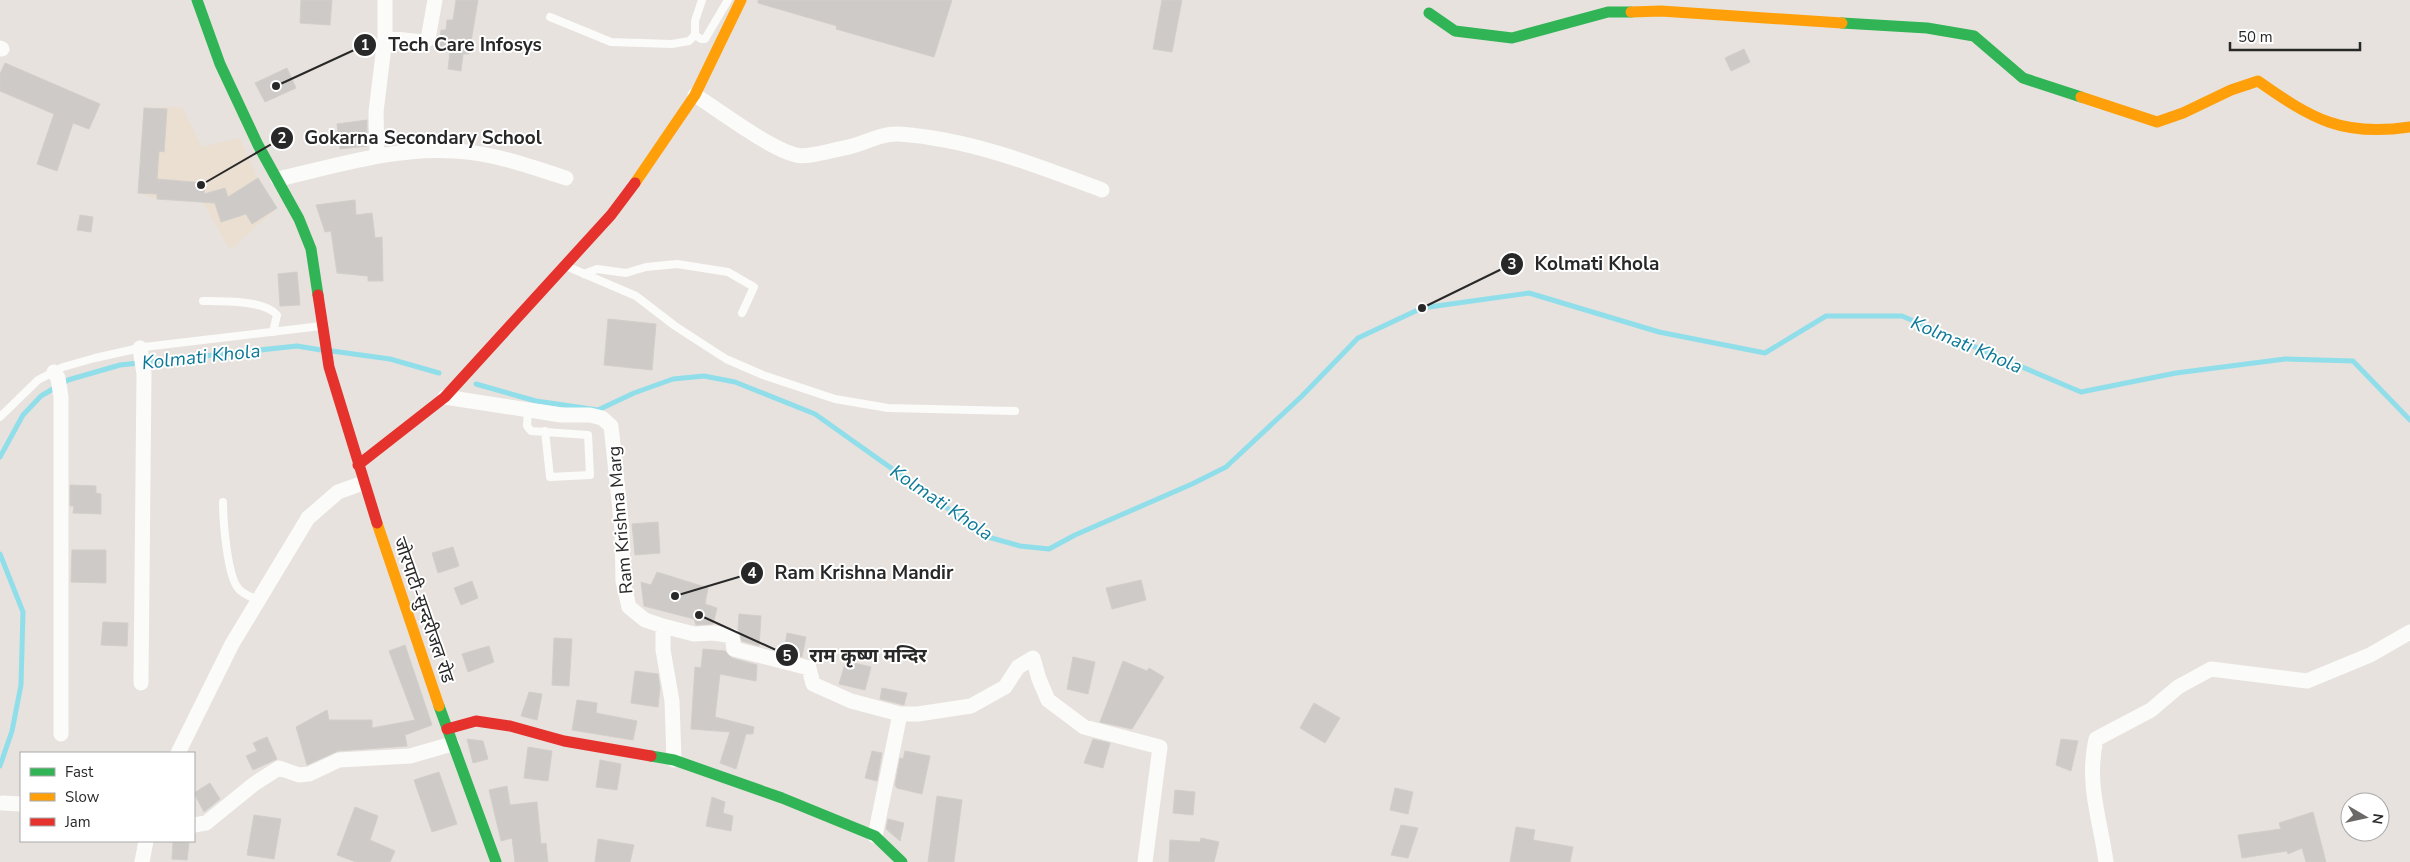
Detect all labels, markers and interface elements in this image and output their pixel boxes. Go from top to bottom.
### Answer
scale bar [2230,20,2360,52]
text: 50 m [2238,27,2273,47]
callout: Tech Care Infosys [353,28,552,62]
text: Tech Care Infosys [388,32,542,58]
text: 1 [360,35,370,55]
callout: Gokarna Secondary School [269,121,552,155]
text: Gokarna Secondary School [304,125,542,151]
text: 2 [277,128,287,148]
callout: Kolmati Khola [1499,247,1669,281]
text: Kolmati Khola [1535,251,1659,277]
text: 3 [1507,254,1517,274]
water label: Kolmati Khola [1907,310,2026,380]
water label: Kolmati Khola [141,338,262,376]
street label: Ram Krishna Marg [602,445,638,595]
water label: Kolmati Khola [885,459,998,547]
street label: जोरपाटी-सुन्दरीजल रोड [388,534,460,686]
callout: Ram Krishna Mandir [740,556,964,590]
text: Ram Krishna Mandir [775,560,954,586]
text: 4 [747,563,757,583]
callout: राम कृष्ण मन्दिर [774,638,937,672]
text: राम कृष्ण मन्दिर [809,643,927,669]
text: 5 [782,646,792,666]
legend [20,752,195,842]
text: Fast [65,762,94,782]
text: Slow [65,787,100,807]
north arrow [2340,792,2390,842]
text: Jam [64,812,91,832]
text: N [2367,812,2388,826]

